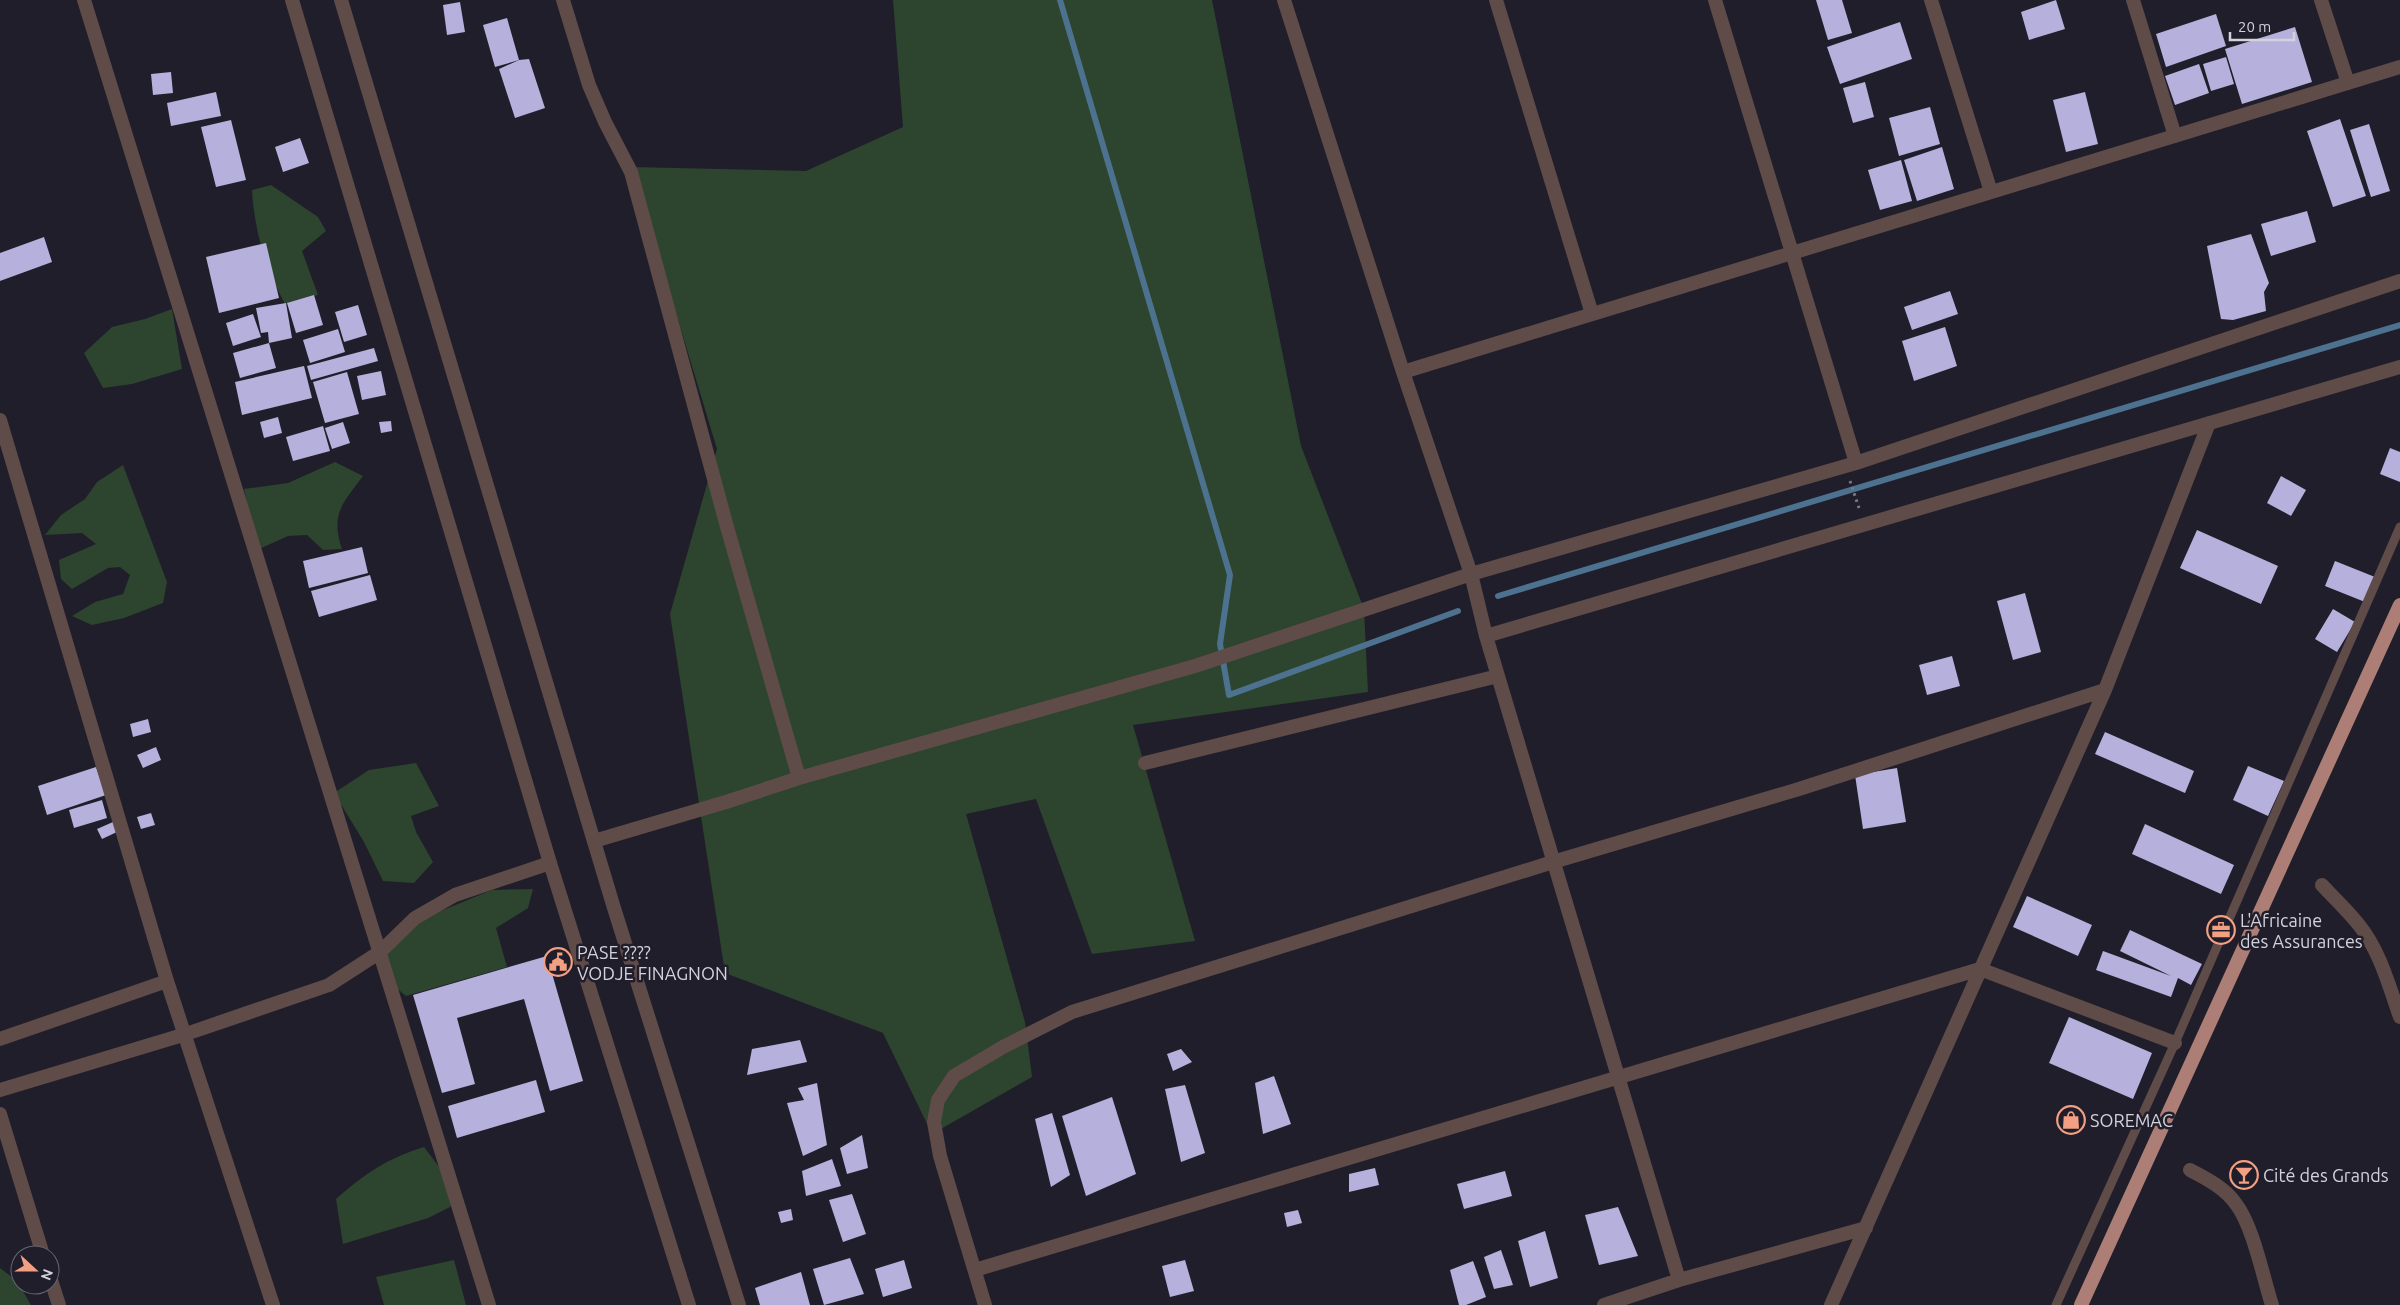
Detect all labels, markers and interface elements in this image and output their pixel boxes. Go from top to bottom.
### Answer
scale bar [2230,10,2294,42]
text: 20 m [2238,18,2271,35]
place label: L'Africaine des Assurances [2240,910,2363,951]
office icon: L'Africaine des Assurances [2206,915,2236,945]
place label: PASE ???? VODJE FINAGNON [577,942,728,983]
public building icon: PASE ???? VODJE FINAGNON [543,947,573,977]
shop icon: SOREMAC [2056,1105,2086,1135]
place label: SOREMAC [2090,1110,2173,1130]
bar icon: Cité des Grands [2229,1160,2259,1190]
place label: Cité des Grands [2263,1165,2389,1185]
north arrow [10,1245,60,1295]
text: N [38,1267,56,1282]

